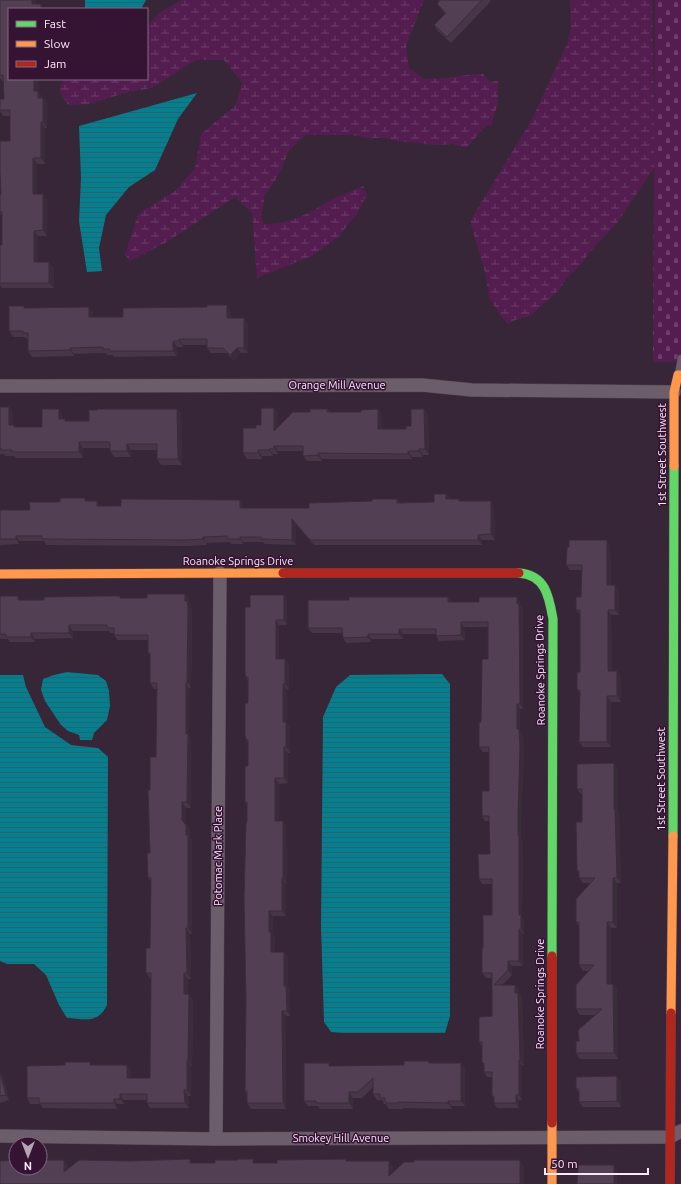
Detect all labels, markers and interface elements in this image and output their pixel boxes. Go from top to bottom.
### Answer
legend [8,8,148,80]
text: Fast [44,17,66,30]
text: Slow [44,37,70,50]
text: Jam [44,57,66,70]
street label: Orange Mill Avenue [288,379,386,391]
street label: 1st Street Southwest [656,402,668,507]
street label: Roanoke Springs Drive [183,555,293,567]
street label: Roanoke Springs Drive [533,615,547,725]
street label: 1st Street Southwest [655,726,667,831]
street label: Potomac Mark Place [212,806,224,906]
street label: Roanoke Springs Drive [534,939,546,1049]
street label: Smokey Hill Avenue [293,1132,389,1144]
north arrow [8,1136,48,1176]
scale bar [545,1150,648,1176]
text: 50 m [551,1157,578,1170]
text: N [24,1160,32,1172]

